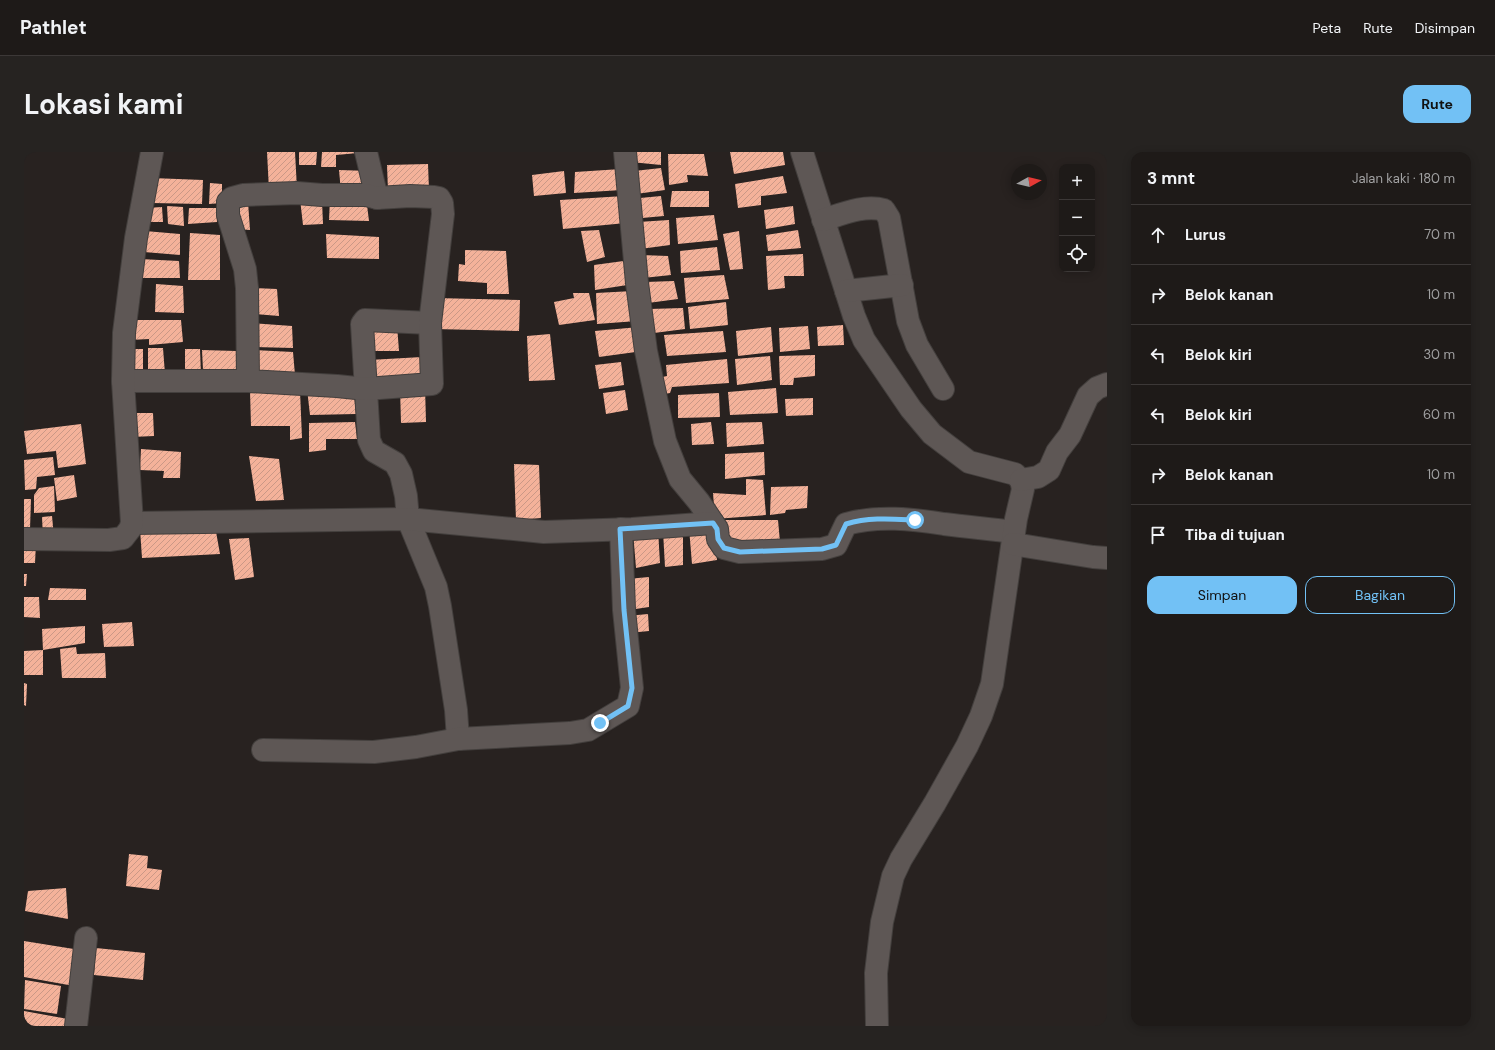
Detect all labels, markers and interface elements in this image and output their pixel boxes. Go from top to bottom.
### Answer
text: Pathlet [20,15,87,40]
text: Peta [1313,19,1341,37]
text: Rute [1363,19,1393,37]
text: Disimpan [1415,19,1475,37]
button: Rute [1403,85,1471,123]
text: Lokasi kami [24,86,183,123]
north arrow [1011,164,1047,200]
map controls [1059,164,1095,272]
button: + [1059,164,1095,200]
text: 3 mnt [1147,167,1195,189]
text: Jalan kaki · 180 m [1352,170,1455,187]
button: − [1059,200,1095,236]
icon: ahead [1147,224,1169,246]
text: Lurus [1185,225,1226,245]
text: 70 m [1424,226,1455,243]
button: locate [1059,236,1095,272]
icon: right [1147,284,1169,306]
text: Belok kanan [1185,285,1273,305]
text: 10 m [1427,286,1455,303]
icon: left [1147,344,1169,366]
text: Belok kiri [1185,345,1252,365]
text: 30 m [1423,346,1455,363]
icon: left [1147,404,1169,426]
text: Belok kiri [1185,405,1252,425]
text: 60 m [1423,406,1455,423]
icon: right [1147,464,1169,486]
text: Belok kanan [1185,465,1273,485]
text: 10 m [1427,466,1455,483]
route start [906,511,924,529]
icon: arrive [1147,524,1169,546]
text: Tiba di tujuan [1185,525,1285,545]
button: Simpan [1147,576,1297,614]
button: Bagikan [1305,576,1455,614]
route end [591,714,609,732]

